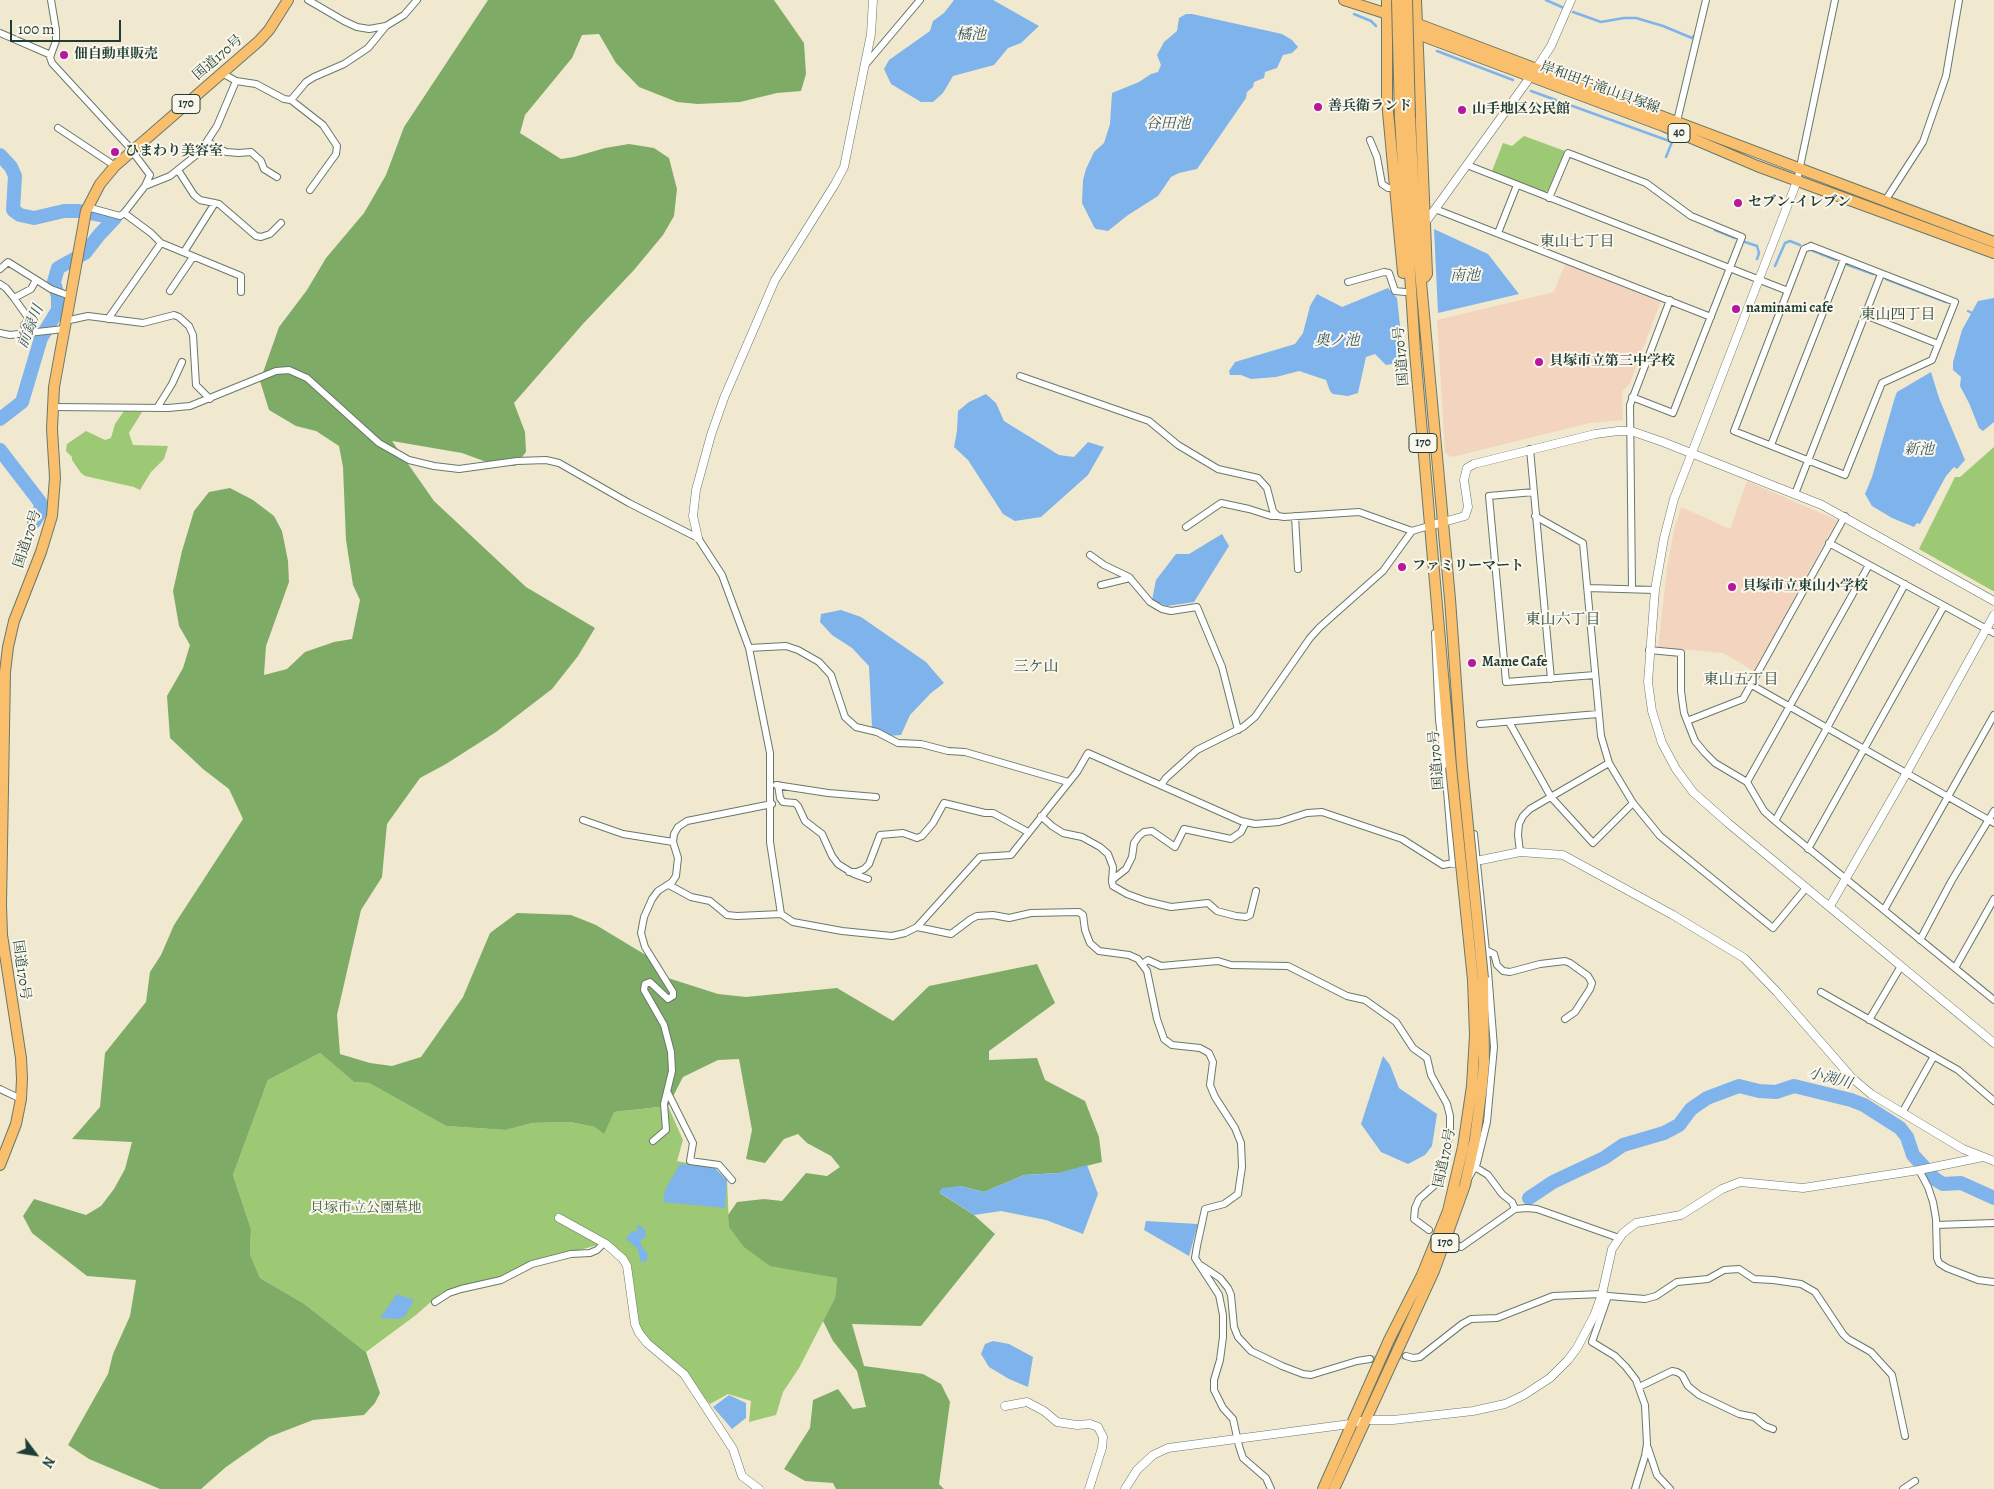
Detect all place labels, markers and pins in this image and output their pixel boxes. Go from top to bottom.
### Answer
place label: 佃自動車販売 [74,47,158,63]
marker: 佃自動車販売 [58,49,70,61]
place label: 善兵衛ランド [1328,99,1412,115]
marker: 善兵衛ランド [1312,101,1324,113]
place label: 山手地区公民館 [1472,102,1570,118]
marker: 山手地区公民館 [1456,104,1468,116]
place label: ひまわり美容室 [125,144,223,160]
marker: ひまわり美容室 [109,146,121,158]
place label: セブン-イレブン [1748,195,1851,211]
marker: セブン-イレブン [1732,197,1744,209]
place label: naminami cafe [1746,301,1833,317]
marker: naminami cafe [1730,303,1742,315]
place label: 貝塚市立第三中学校 [1549,354,1675,370]
marker: 貝塚市立第三中学校 [1533,356,1545,368]
place label: ファミリーマート [1412,559,1524,575]
marker: ファミリーマート [1396,561,1408,573]
place label: 貝塚市立東山小学校 [1742,579,1868,595]
marker: 貝塚市立東山小学校 [1726,581,1738,593]
place label: Mame Cafe [1482,655,1548,671]
marker: Mame Cafe [1466,657,1478,669]

